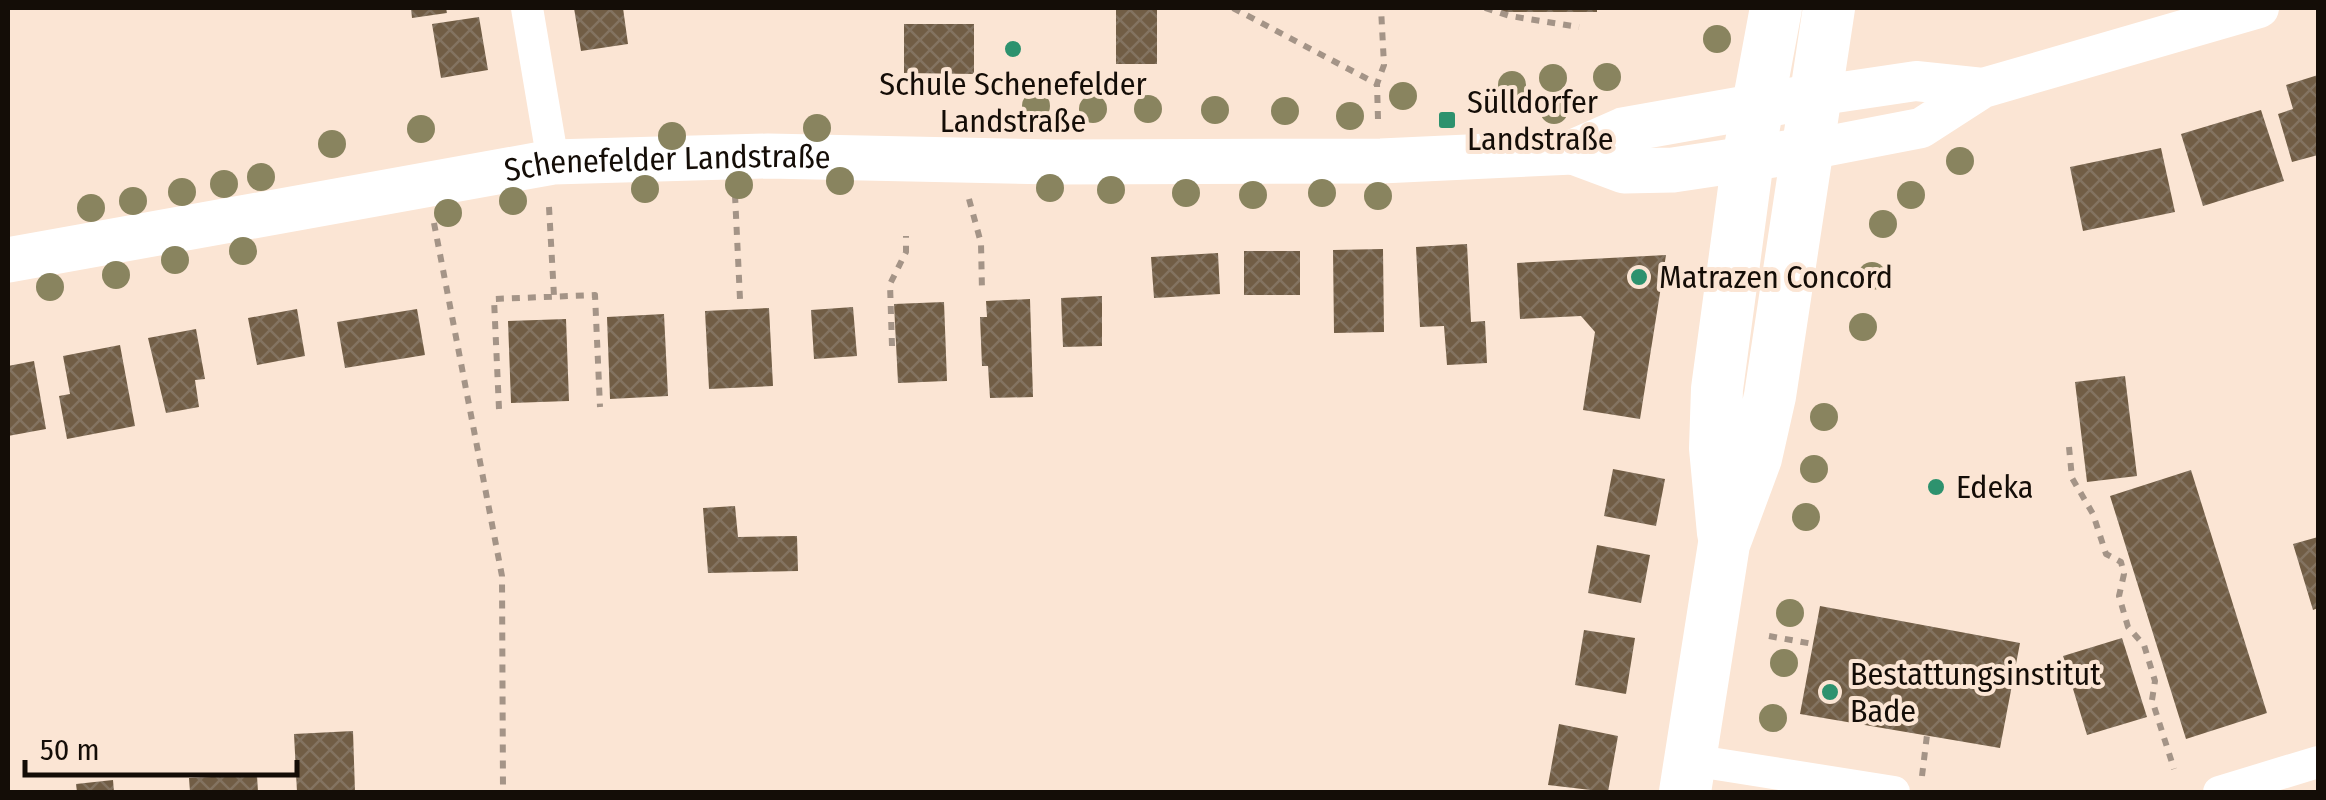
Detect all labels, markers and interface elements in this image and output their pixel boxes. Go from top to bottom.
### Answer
marker: Schule Schenefelder Landstraße [1002,38,1024,60]
place label: Schule Schenefelder Landstraße [879,65,1147,140]
place label: Sülldorfer Landstraße [1467,83,1614,158]
marker: Sülldorfer Landstraße [1436,109,1458,131]
street label: Schenefelder Landstraße [501,137,831,189]
place label: Matrazen Concord [1659,258,1893,296]
marker: Matrazen Concord [1628,266,1650,288]
place label: Edeka [1956,468,2033,506]
marker: Edeka [1925,476,1947,498]
place label: Bestattungsinstitut Bade [1850,655,2101,730]
marker: Bestattungsinstitut Bade [1819,681,1841,703]
scale bar [25,715,298,777]
text: 50 m [40,732,100,768]

